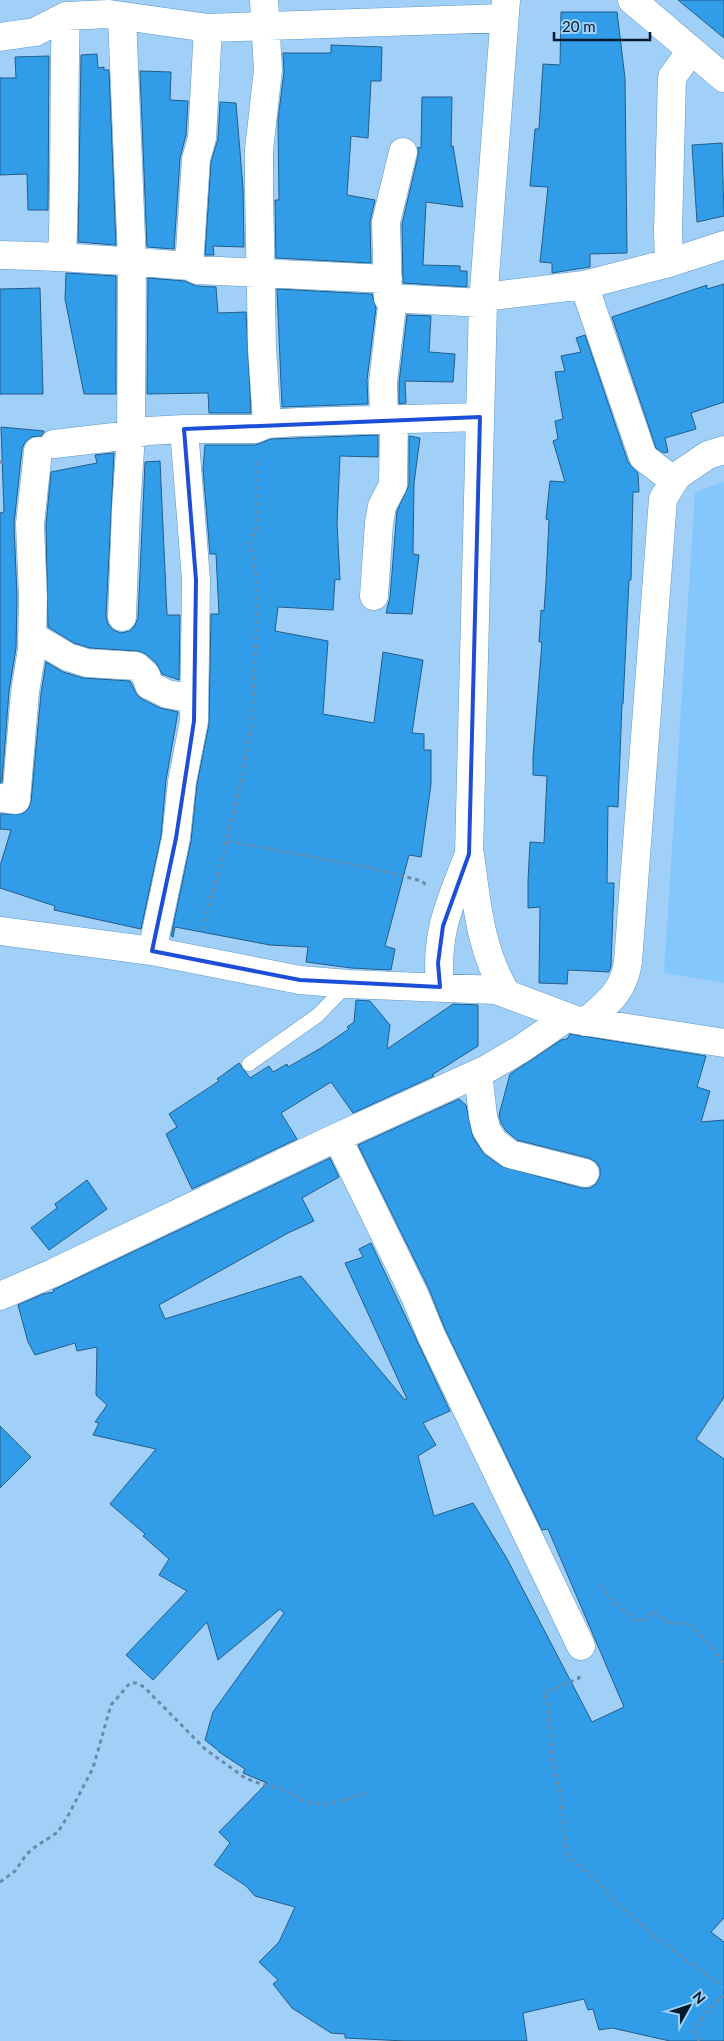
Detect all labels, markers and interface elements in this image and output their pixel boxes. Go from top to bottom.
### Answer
scale bar [554,10,650,42]
text: 20 m [562,17,596,35]
north arrow [664,1981,714,2031]
text: N [689,1988,709,2007]

